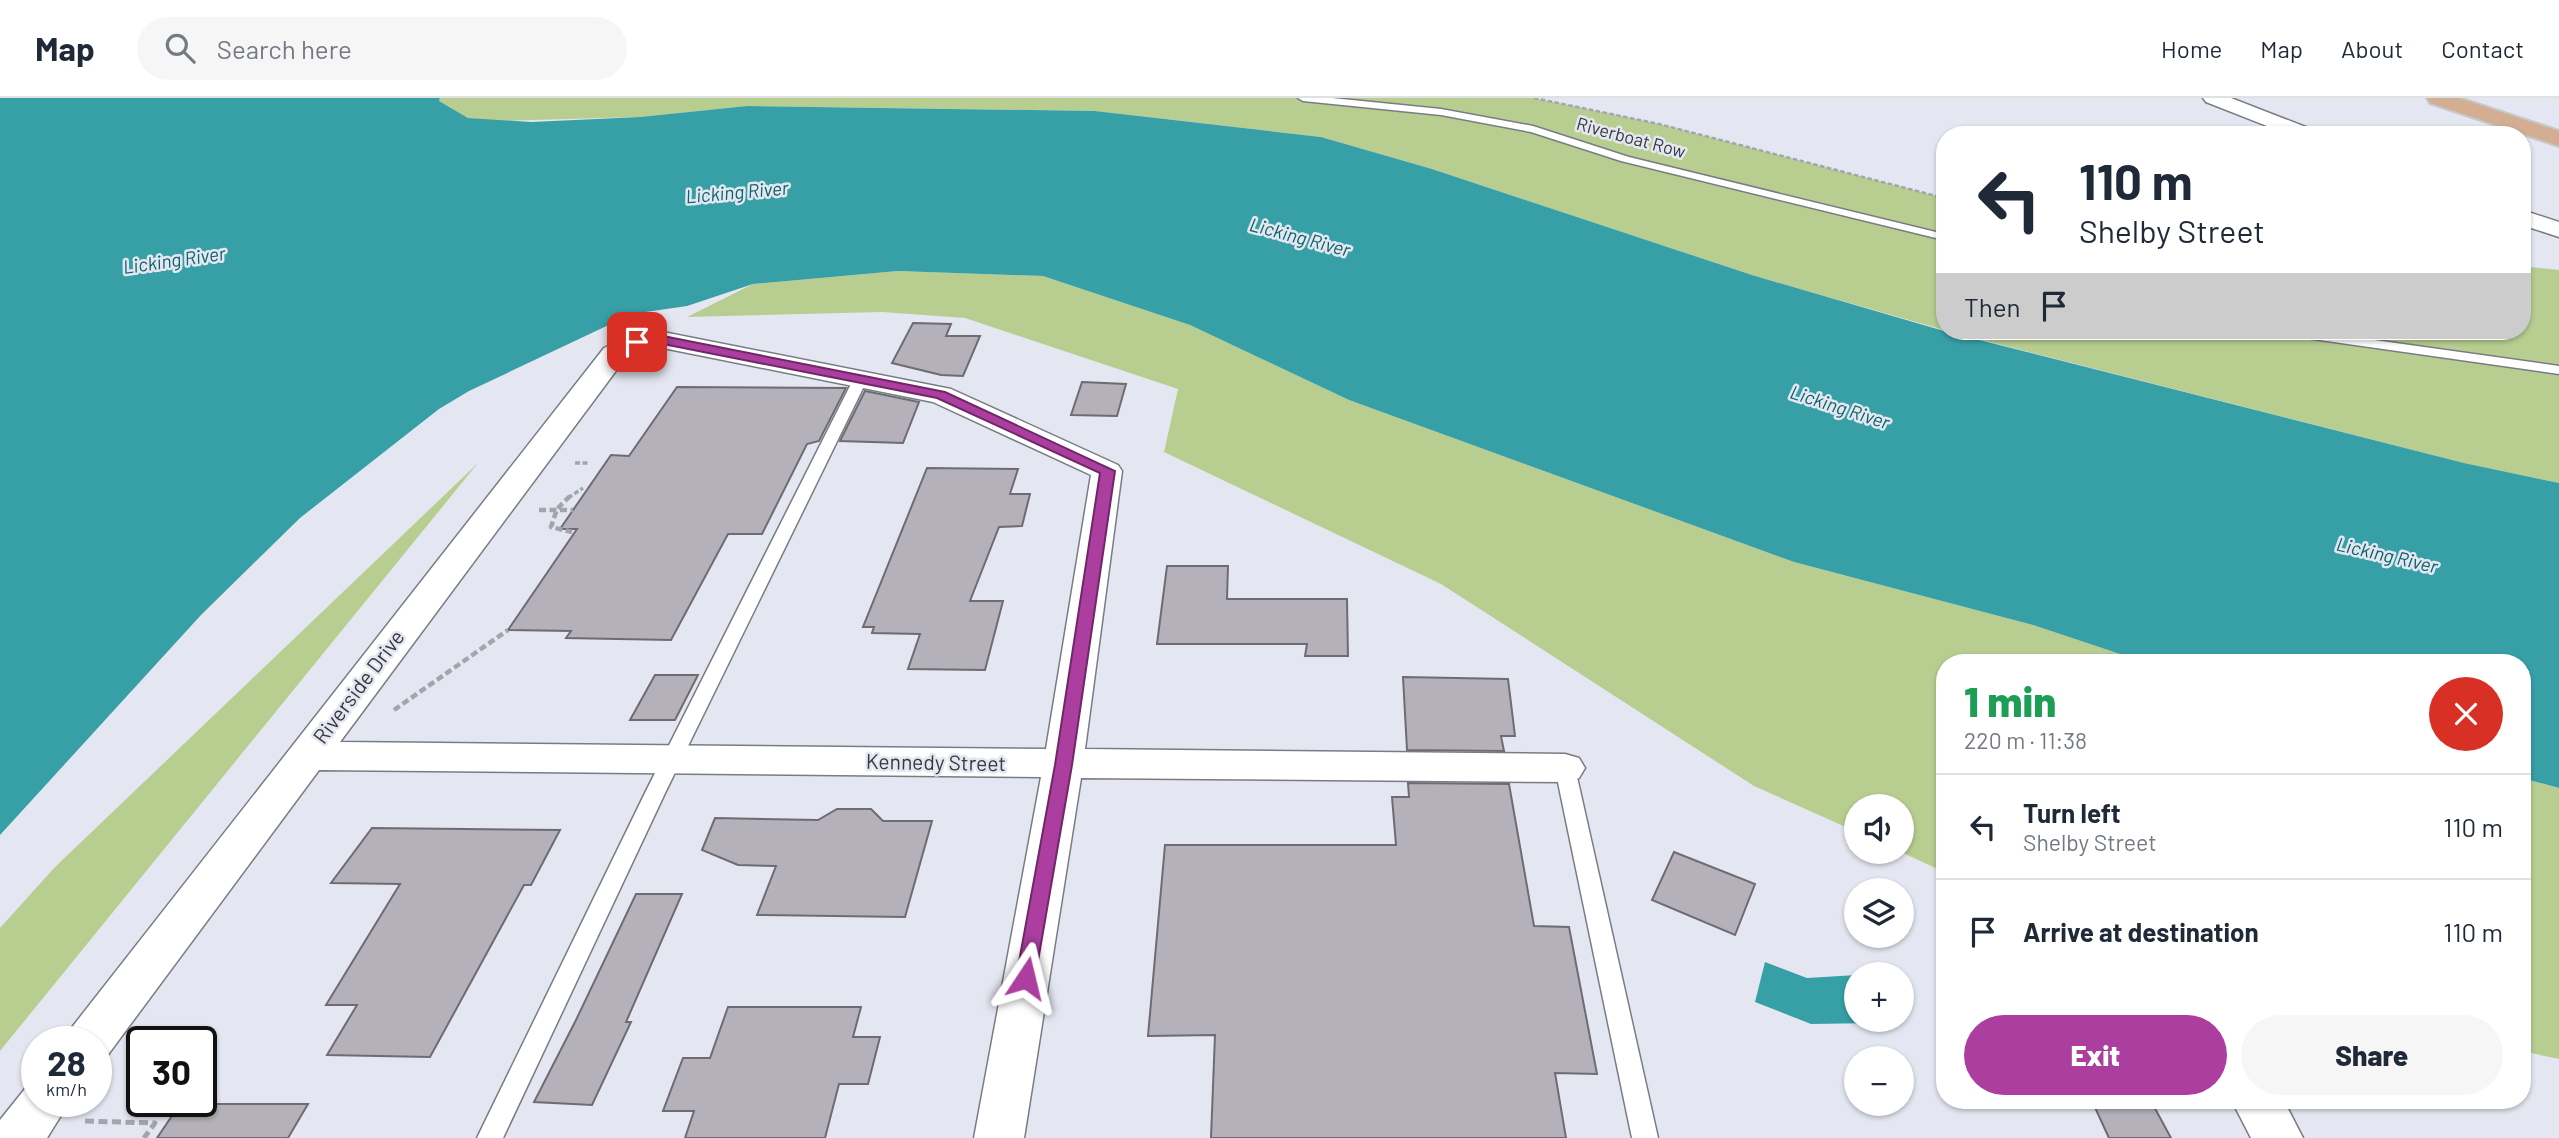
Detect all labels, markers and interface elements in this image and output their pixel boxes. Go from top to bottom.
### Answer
search box [137,17,627,80]
text: Map [35,28,95,68]
icon: search [161,29,199,67]
text: Search here [217,33,352,64]
text: Home [2161,34,2222,63]
text: Map [2260,34,2303,63]
text: About [2341,34,2403,63]
text: Contact [2441,34,2524,63]
street label: Riverboat Row [1574,112,1688,162]
text: 110 m [2079,151,2193,210]
icon: left [1964,154,2055,245]
water label: Licking River [685,175,791,207]
text: Shelby Street [2079,211,2265,249]
water label: Licking River [1247,212,1354,261]
water label: Licking River [121,241,228,278]
icon: arrive [2035,287,2073,325]
text: Then [1964,291,2021,322]
pin [607,312,667,372]
icon: arrive [618,323,656,361]
water label: Licking River [1788,380,1894,434]
water label: Licking River [2334,532,2441,578]
street label: Riverside Drive [307,624,409,748]
text: 1 min [1964,675,2056,725]
button: close [2429,677,2503,751]
text: 220 m · 11:38 [1964,726,2087,754]
street label: Kennedy Street [866,748,1006,775]
map controls [1844,794,1914,1116]
button: sound [1844,794,1914,864]
text: Turn left [2023,797,2121,828]
icon: left [1964,808,2002,846]
text: 110 m [2443,811,2503,842]
text: Shelby Street [2023,828,2157,856]
button: layers [1844,878,1914,948]
icon: arrive [1964,913,2002,951]
text: Arrive at destination [2023,916,2259,947]
text: 110 m [2443,916,2503,947]
position arrow [989,941,1063,1015]
button: + [1844,962,1914,1032]
button: Exit [1964,1015,2227,1095]
button: Share [2241,1015,2503,1095]
speed limit sign: 30 [126,1026,217,1117]
text: 28 [47,1041,86,1083]
button: − [1844,1046,1914,1116]
text: km/h [46,1078,87,1100]

